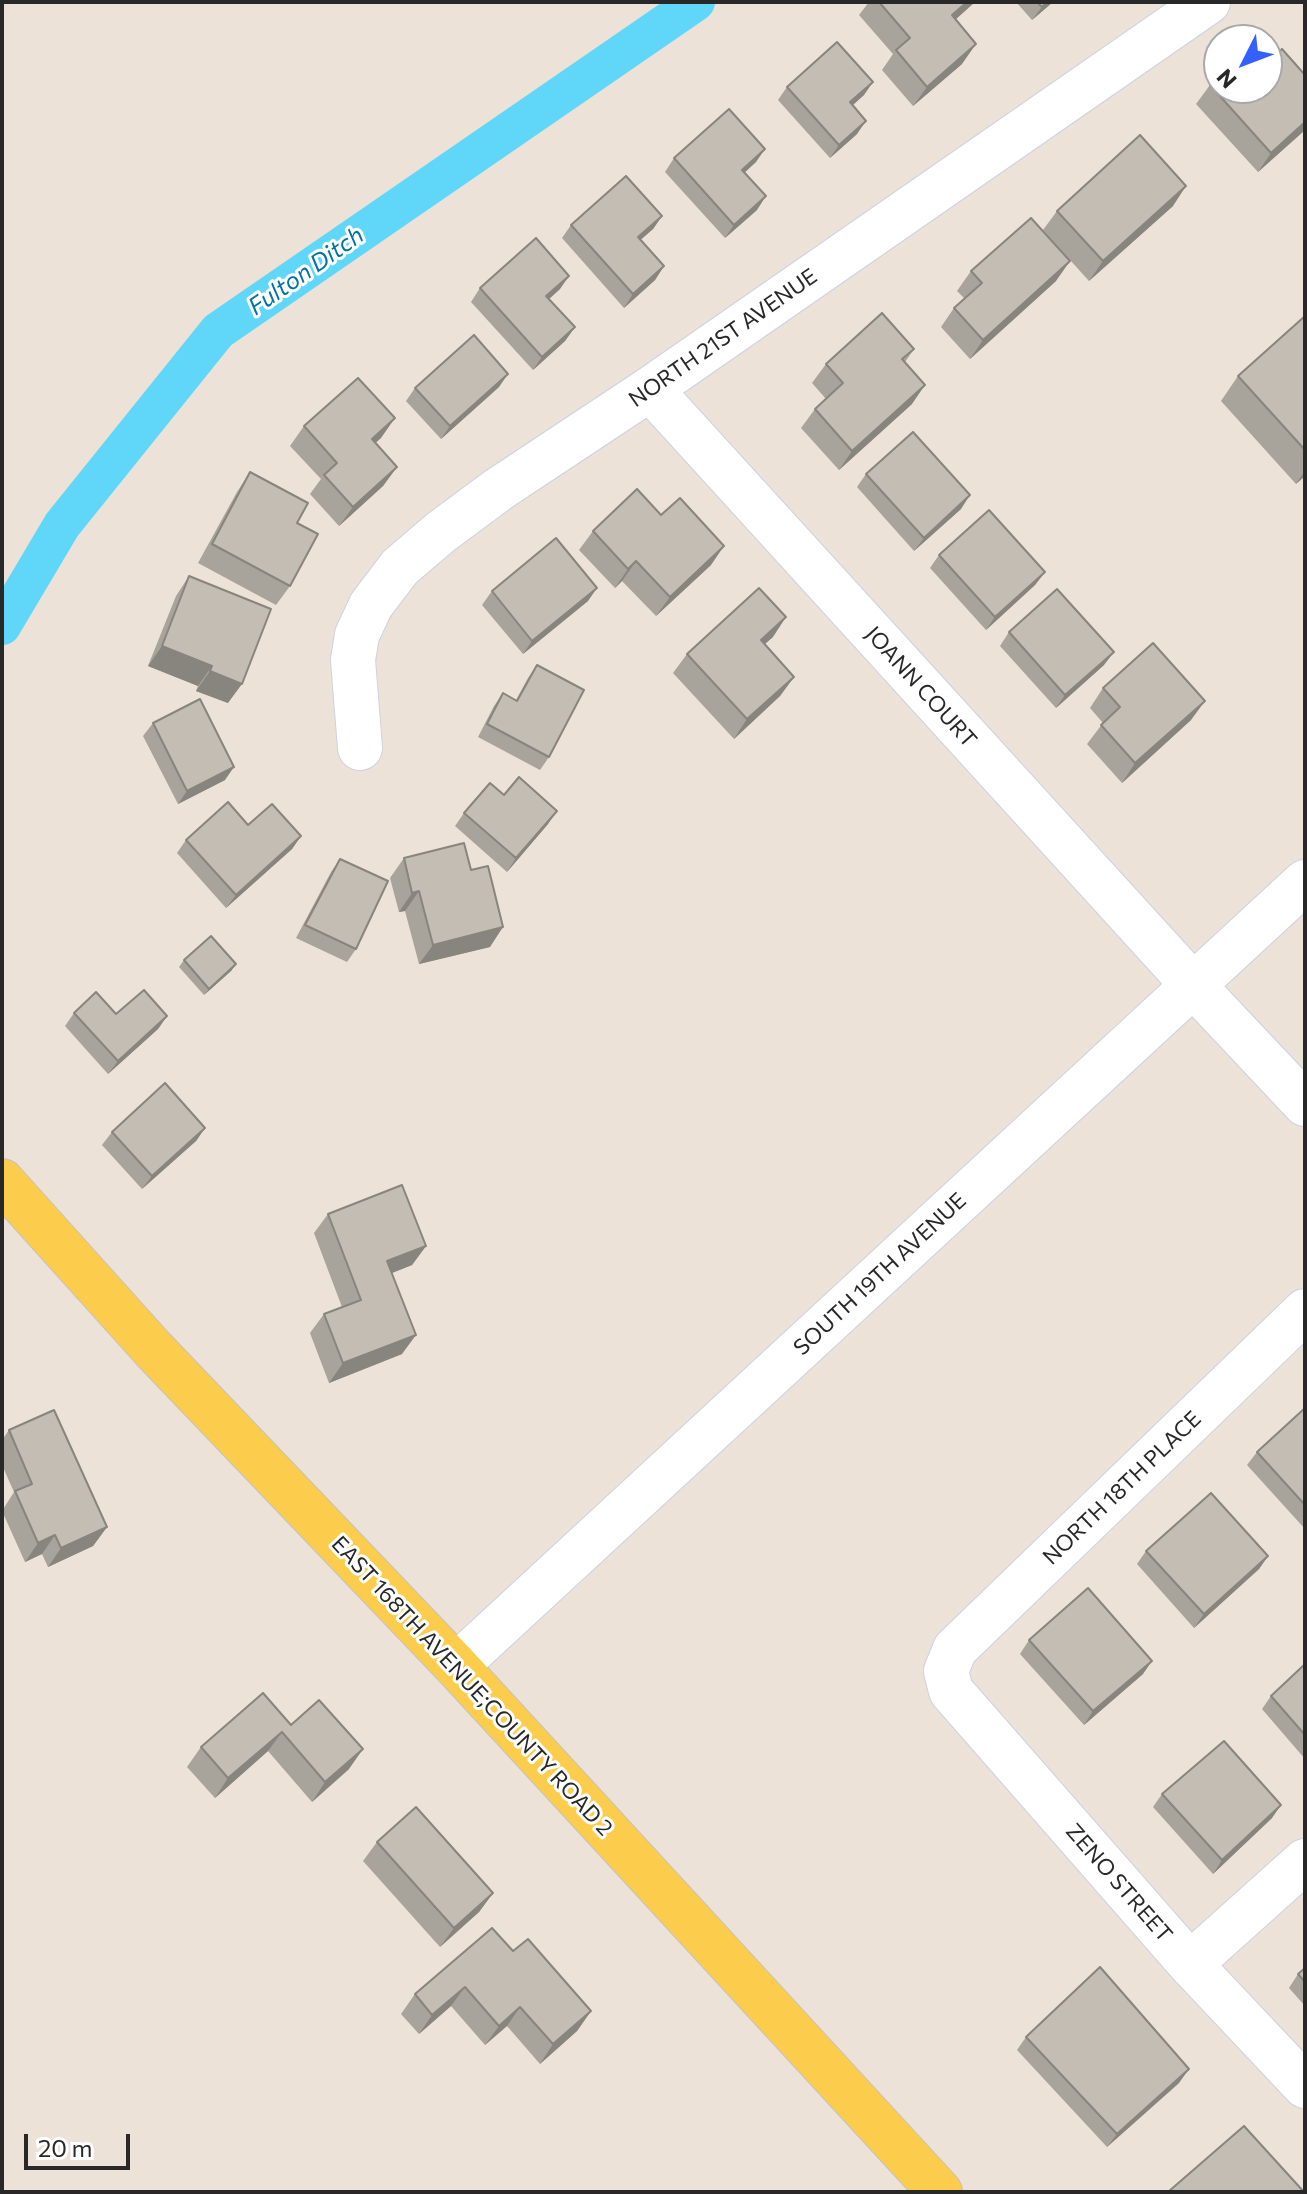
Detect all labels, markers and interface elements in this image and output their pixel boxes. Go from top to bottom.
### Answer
north arrow [1203,24,1283,104]
text: N [1211,64,1242,94]
water label: Fulton Ditch [243,221,369,321]
street label: NORTH 21ST AVENUE [624,263,822,413]
street label: JOANN COURT [860,621,982,753]
street label: SOUTH 19TH AVENUE [788,1187,972,1361]
street label: NORTH 18TH PLACE [1037,1406,1207,1570]
street label: EAST 168TH AVENUE;COUNTY ROAD 2 [326,1531,618,1841]
street label: ZENO STREET [1060,1818,1178,1948]
scale bar [28,2118,134,2168]
text: 20 m [38,2133,92,2162]

